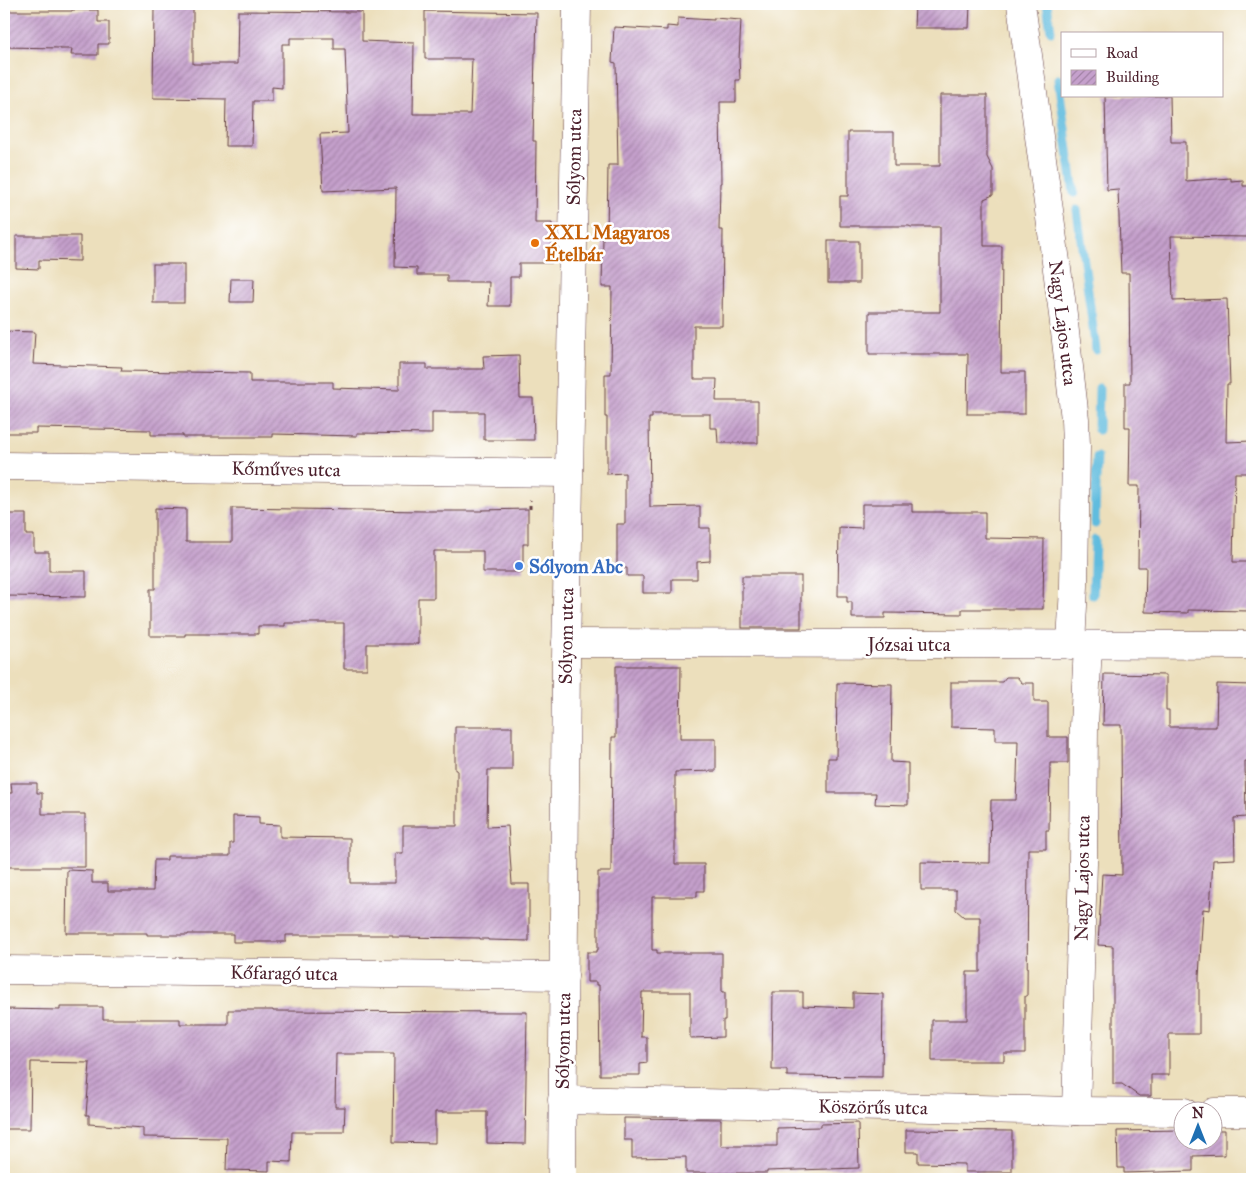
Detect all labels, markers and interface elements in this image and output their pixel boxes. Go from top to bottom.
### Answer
legend [1061,32,1224,98]
text: Road [1106,44,1138,62]
text: Building [1106,68,1160,86]
street label: Sólyom utca [562,107,586,206]
place label: XXL Magyaros Ételbár [544,221,670,266]
marker: XXL Magyaros Ételbár [529,237,541,249]
street label: Nagy Lajos utca [1043,259,1082,388]
street label: Kőműves utca [231,457,342,481]
place label: Sólyom Abc [529,555,623,579]
marker: Sólyom Abc [513,560,525,572]
street label: Sólyom utca [554,586,578,685]
street label: Józsai utca [866,633,951,657]
street label: Nagy Lajos utca [1069,814,1096,941]
street label: Kőfaragó utca [230,961,339,986]
street label: Sólyom utca [551,991,575,1090]
street label: Köszörűs utca [818,1095,929,1119]
north arrow [1174,1100,1224,1150]
text: N [1192,1105,1204,1122]

